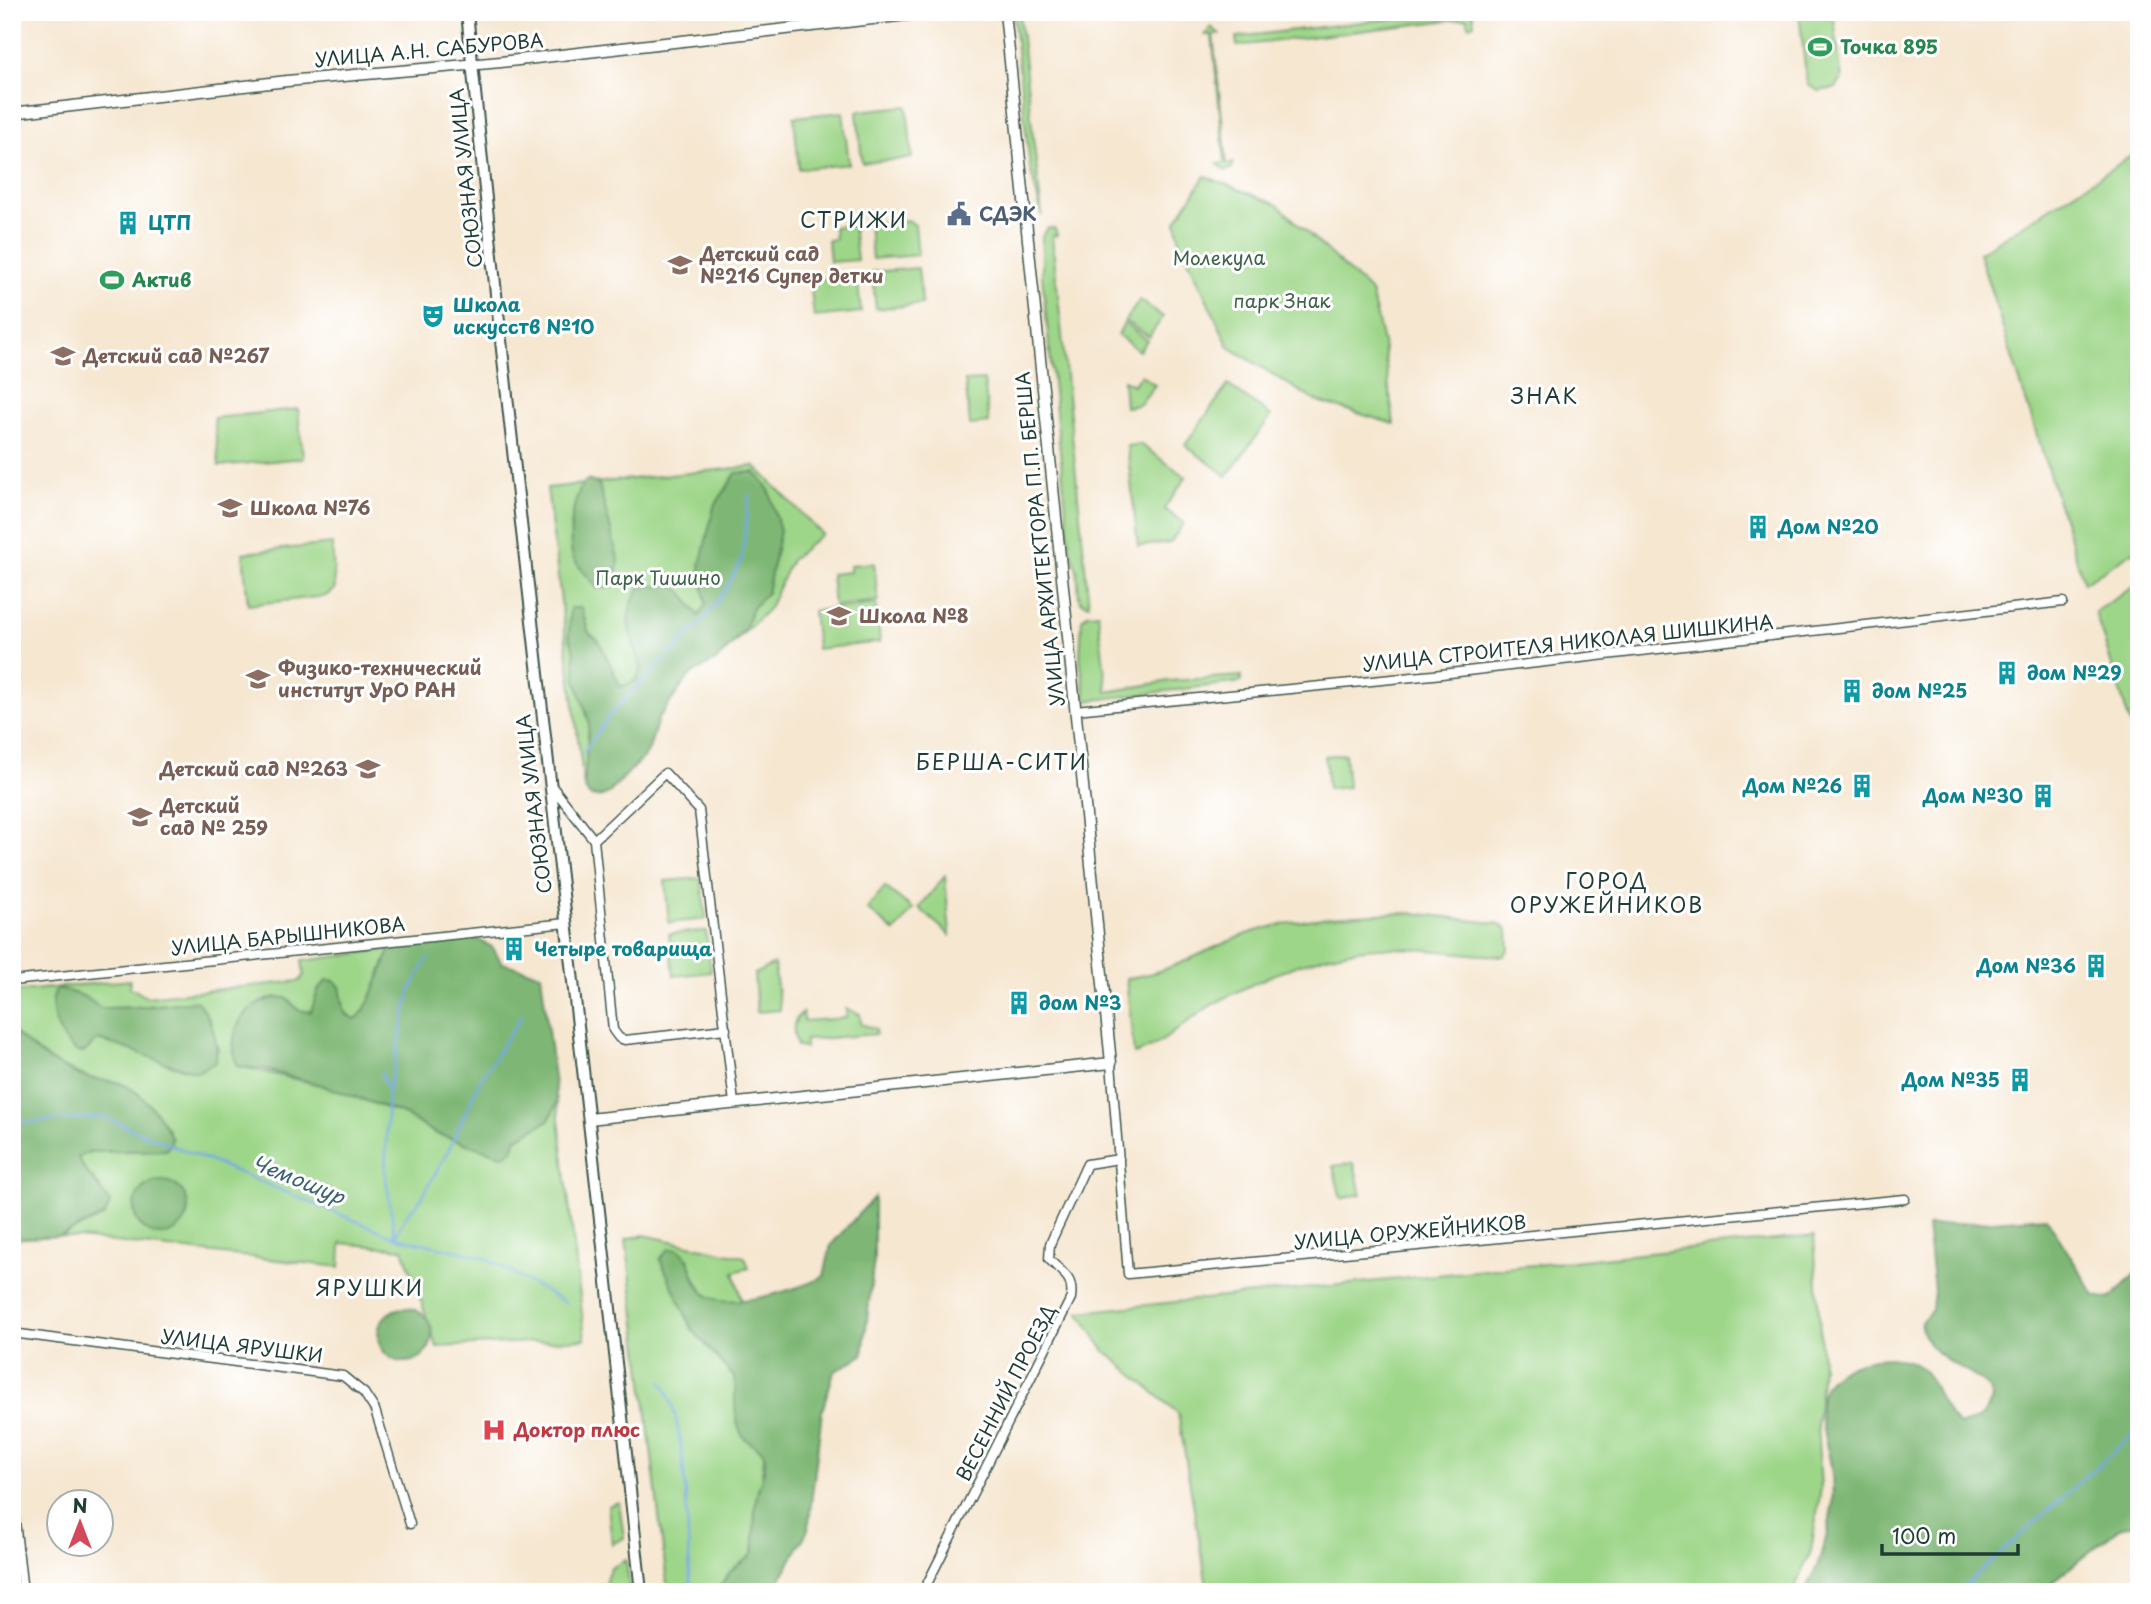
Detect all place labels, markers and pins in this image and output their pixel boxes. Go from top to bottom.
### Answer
place label: Точка 895 [1840,32,1938,60]
sports icon: Точка 895 [1806,33,1834,61]
place label: СДЭК [979,199,1036,227]
public building icon: СДЭК [945,200,973,228]
place label: ЦТП [148,208,191,236]
building icon: ЦТП [114,209,142,237]
place label: Детский сад №216 Супер детки [699,239,884,289]
school or university icon: Детский сад №216 Супер детки [666,251,694,279]
place label: Актив [131,265,191,293]
sports icon: Актив [98,266,126,294]
place label: Школа искусств №10 [453,290,594,340]
theatre icon: Школа искусств №10 [419,302,447,330]
place label: Детский сад №267 [82,341,270,369]
school or university icon: Детский сад №267 [49,342,77,370]
place label: Школа №76 [250,493,370,521]
school or university icon: Школа №76 [216,494,244,522]
place label: Дом №20 [1777,512,1879,540]
building icon: Дом №20 [1744,513,1772,541]
place label: Школа №8 [859,601,969,629]
school or university icon: Школа №8 [825,602,853,630]
place label: Физико-технический институт УрО РАН [278,653,482,703]
place label: дом №29 [2027,658,2122,686]
building icon: дом №29 [1993,659,2021,687]
school or university icon: Физико-технический институт УрО РАН [244,665,272,693]
place label: дом №25 [1872,676,1967,704]
building icon: дом №25 [1838,677,1866,705]
place label: Детский сад №263 [159,754,348,782]
school or university icon: Детский сад №263 [354,755,382,783]
place label: Дом №26 [1742,771,1842,799]
building icon: Дом №26 [1848,772,1876,800]
place label: Дом №30 [1922,781,2023,809]
building icon: Дом №30 [2029,782,2057,810]
place label: Детский сад № 259 [159,791,268,841]
school or university icon: Детский сад № 259 [126,803,154,831]
place label: Четыре товарища [534,934,712,962]
building icon: Четыре товарища [500,935,528,963]
place label: Дом №36 [1976,951,2076,979]
building icon: Дом №36 [2082,952,2110,980]
place label: дом №3 [1039,988,1122,1016]
building icon: дом №3 [1005,989,1033,1017]
place label: Дом №35 [1901,1065,2000,1093]
building icon: Дом №35 [2006,1066,2034,1094]
place label: Доктор плюс [513,1415,640,1443]
hospital icon: Доктор плюс [480,1416,508,1444]

